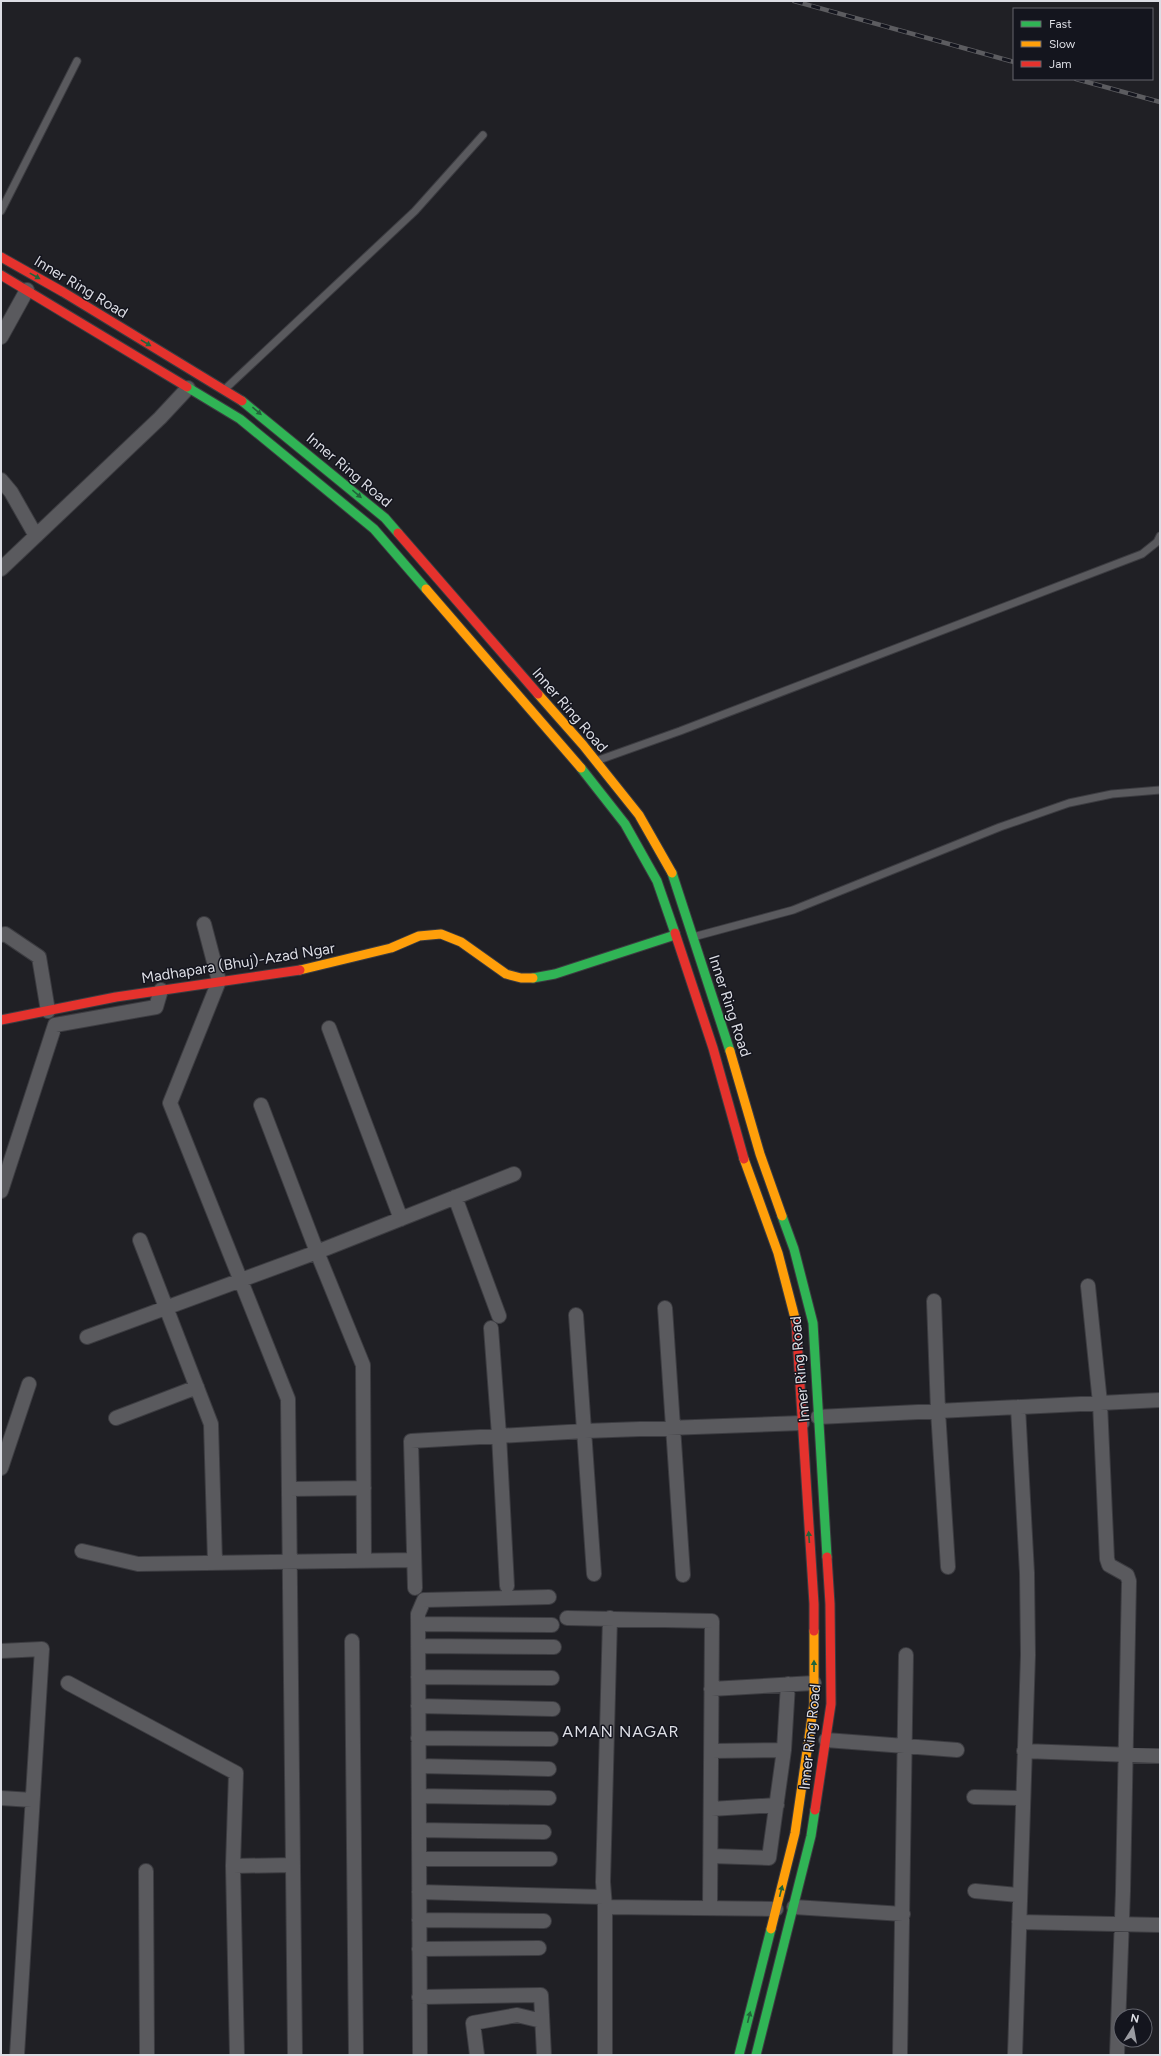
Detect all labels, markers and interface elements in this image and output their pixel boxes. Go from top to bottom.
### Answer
legend [1013,8,1153,80]
text: Fast [1049,17,1072,31]
text: Slow [1049,37,1076,51]
text: Jam [1049,57,1072,71]
street label: Inner Ring Road [31,252,131,322]
one-way arrow [29,272,41,279]
one-way arrow [140,339,152,346]
one-way arrow [251,407,262,416]
street label: Inner Ring Road [303,429,395,511]
one-way arrow [351,490,362,499]
street label: Inner Ring Road [528,664,612,756]
street label: Madhapara (Bhuj)-Azad Ngar [140,939,336,987]
street label: Inner Ring Road [705,953,755,1059]
street label: Inner Ring Road [786,1315,814,1423]
one-way arrow [806,1531,813,1543]
one-way arrow [811,1659,817,1672]
street label: Inner Ring Road [796,1683,824,1791]
district label: AMAN NAGAR [562,1722,680,1741]
one-way arrow [778,1885,784,1897]
north arrow [1113,2008,1153,2048]
one-way arrow [746,2011,752,2023]
text: N [1129,2011,1140,2026]

